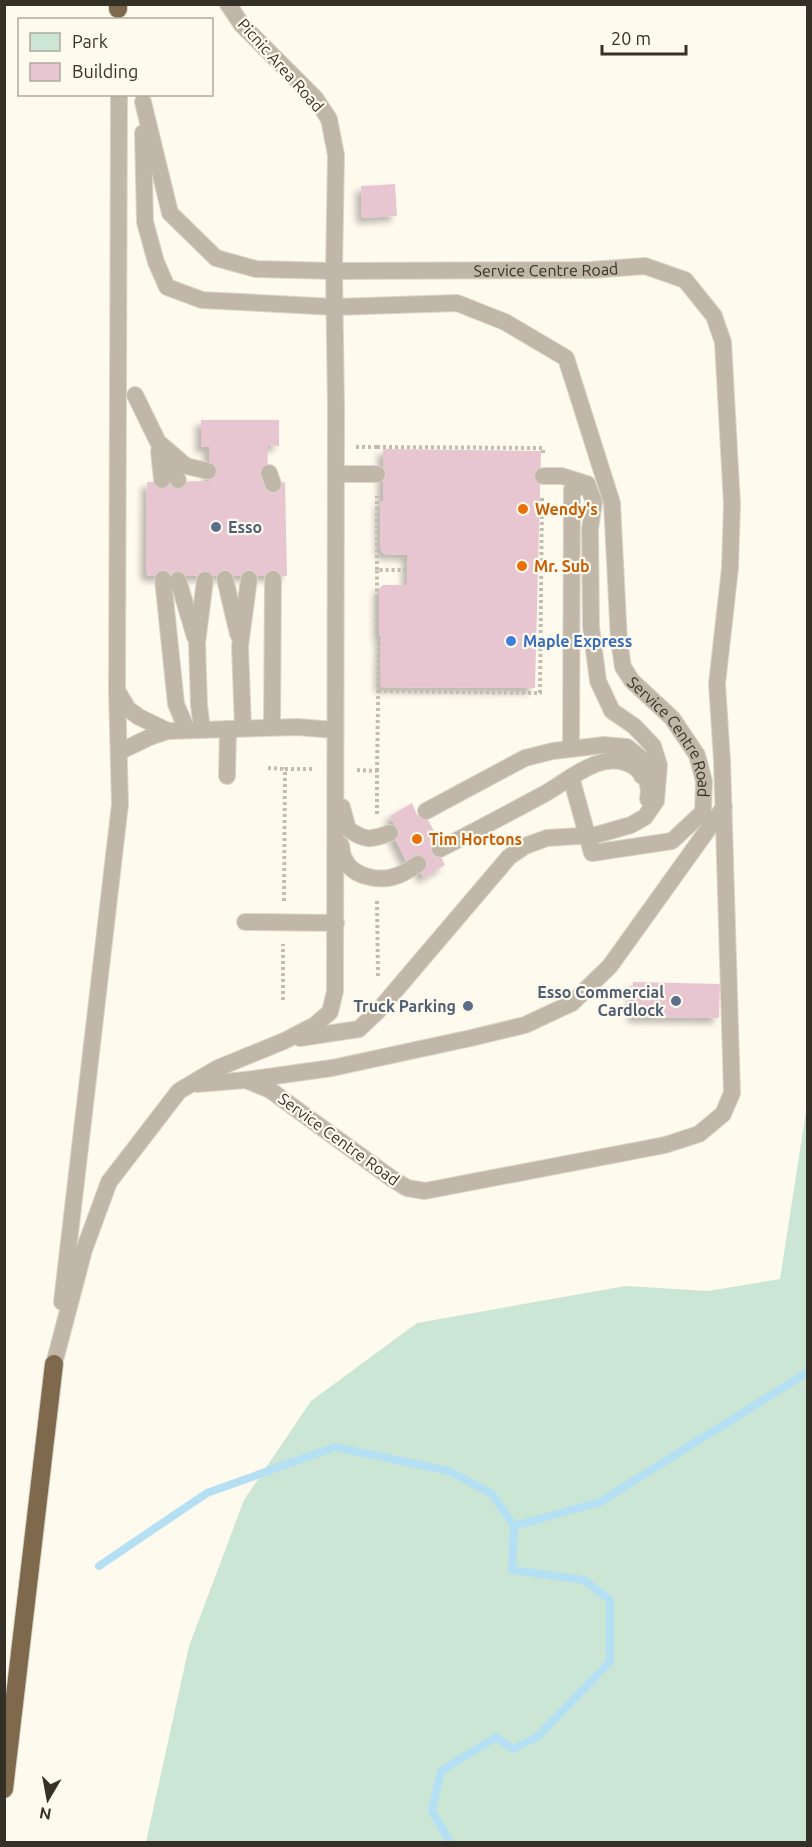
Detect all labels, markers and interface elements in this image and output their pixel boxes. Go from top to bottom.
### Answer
street label: Picnic Area Road [234,15,328,115]
legend [18,18,213,96]
scale bar [602,18,686,56]
text: 20 m [611,28,651,48]
text: Park [72,31,108,51]
text: Building [72,61,138,81]
street label: Service Centre Road [473,259,619,279]
place label: Wendy's [535,500,598,518]
marker: Wendy's [516,502,530,516]
place label: Esso [228,518,262,536]
marker: Esso [209,520,223,534]
place label: Mr. Sub [534,557,590,575]
marker: Mr. Sub [515,559,529,573]
place label: Maple Express [523,632,632,650]
marker: Maple Express [504,634,518,648]
street label: Service Centre Road [624,673,713,798]
place label: Tim Hortons [429,830,522,848]
marker: Tim Hortons [410,832,424,846]
place label: Esso Commercial Cardlock [537,983,664,1019]
marker: Esso Commercial Cardlock [669,994,683,1008]
place label: Truck Parking [353,997,456,1015]
marker: Truck Parking [461,999,475,1013]
street label: Service Centre Road [275,1089,403,1189]
north arrow [18,1769,78,1829]
text: N [38,1804,53,1824]

